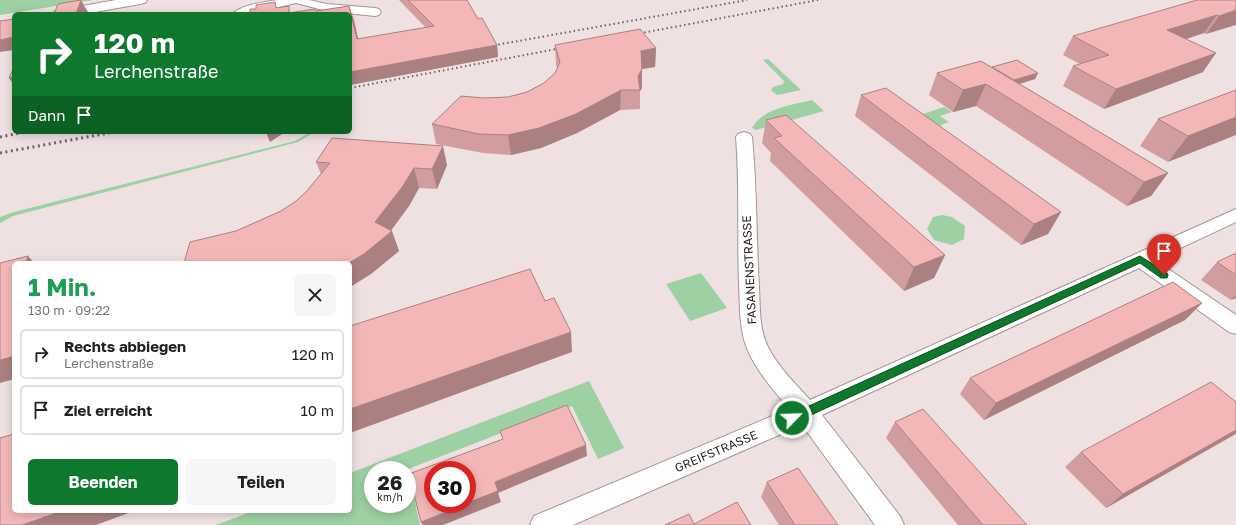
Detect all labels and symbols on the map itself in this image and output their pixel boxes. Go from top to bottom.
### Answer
street label: FASANENSTRASSE [739,215,759,325]
pin [1147,234,1181,275]
position arrow [771,397,813,439]
street label: GREIFSTRASSE [672,427,760,475]
speed limit sign: 30 [424,461,476,513]

